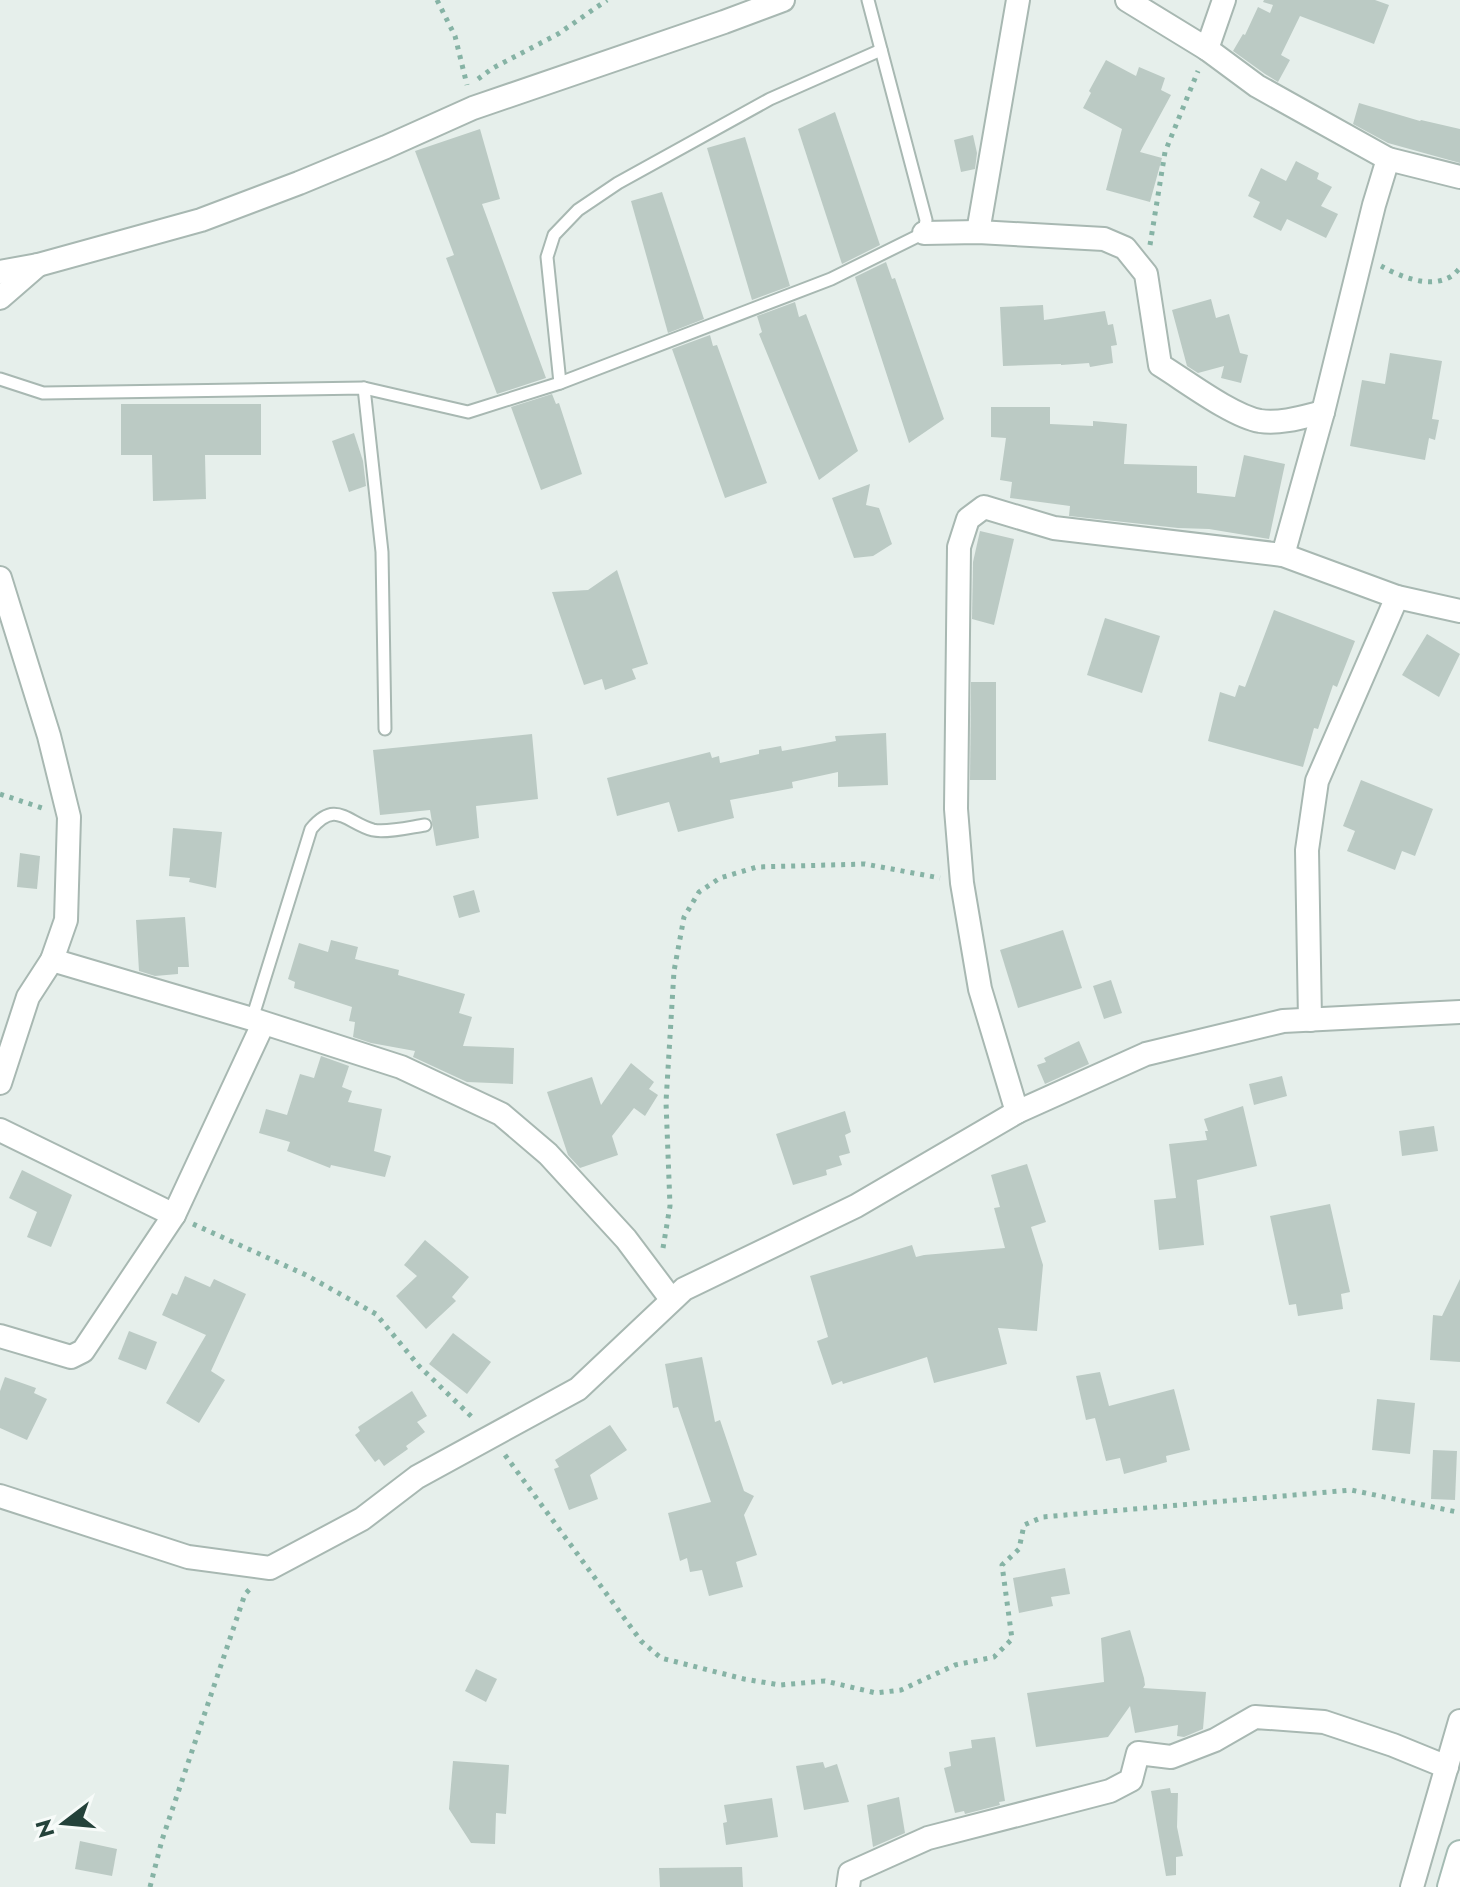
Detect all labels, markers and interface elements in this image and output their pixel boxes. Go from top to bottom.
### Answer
north arrow [24,1783,104,1863]
text: N [27,1816,63,1841]

